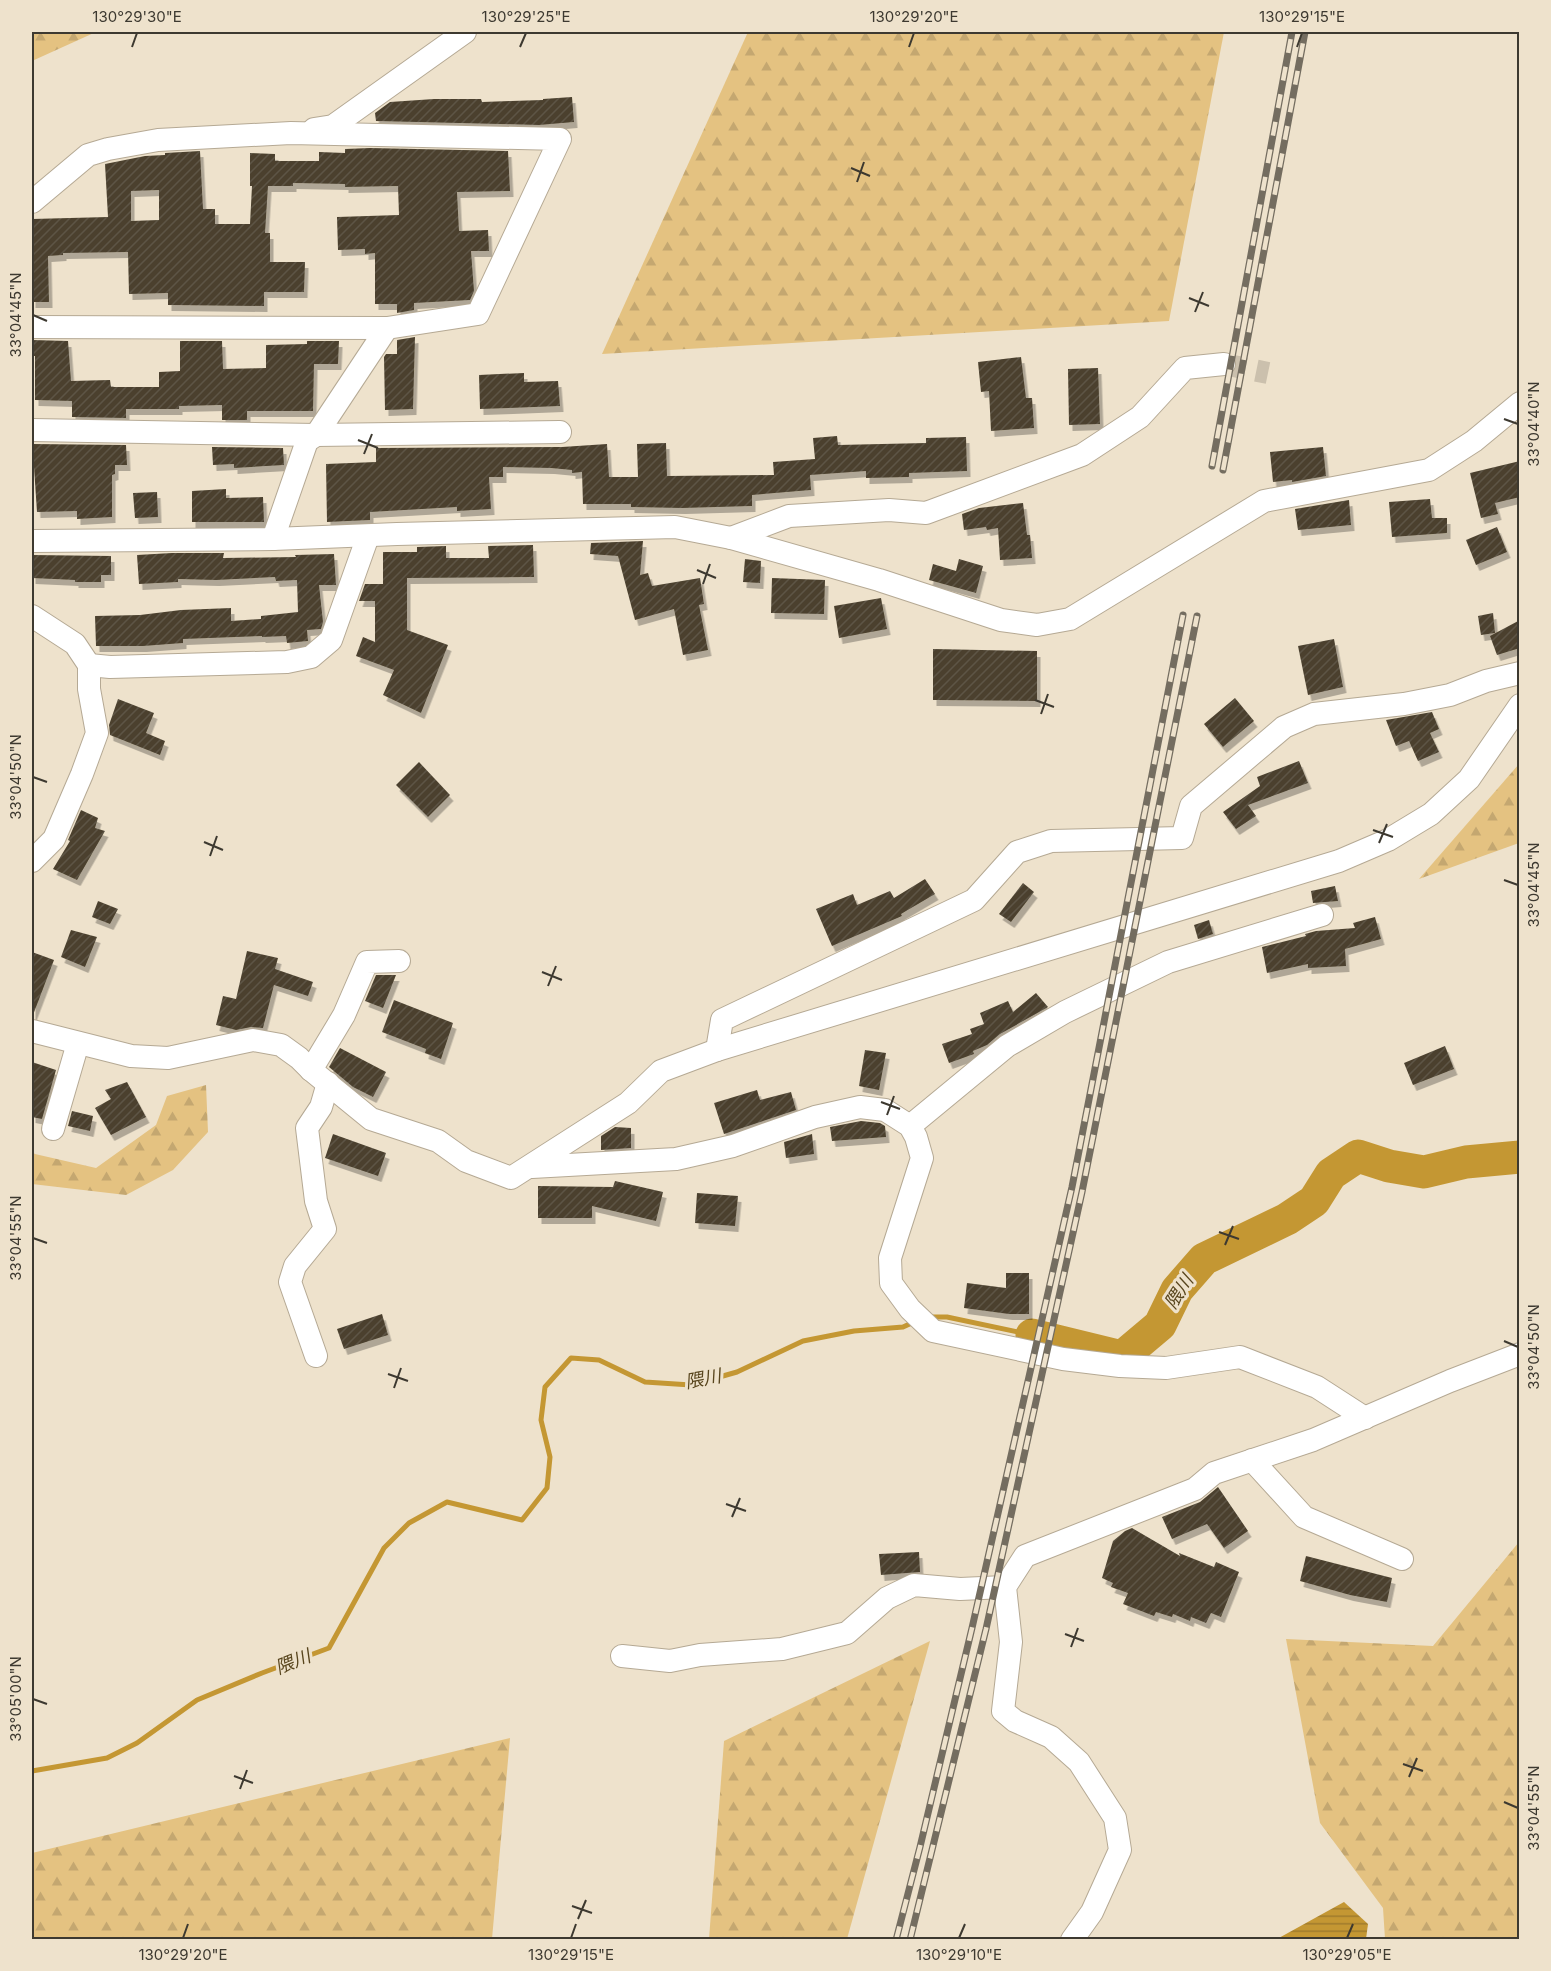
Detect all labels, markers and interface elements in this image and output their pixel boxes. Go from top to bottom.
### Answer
text: 130°29'30"E [92,7,182,26]
text: 130°29'25"E [482,7,570,26]
text: 130°29'20"E [869,7,959,26]
text: 130°29'15"E [1259,7,1345,26]
text: 33°04'45"N [6,273,25,357]
text: 33°04'40"N [1524,381,1543,467]
text: 33°04'50"N [6,734,25,820]
text: 33°04'45"N [1524,843,1543,927]
text: 33°04'55"N [6,1195,25,1281]
water label: 隈川 [1160,1269,1198,1313]
text: 33°04'50"N [1524,1304,1543,1390]
water label: 隈川 [683,1364,725,1392]
water label: 隈川 [272,1644,315,1678]
text: 33°05'00"N [6,1656,25,1742]
text: 33°04'55"N [1524,1765,1543,1851]
text: 130°29'20"E [138,1945,228,1964]
text: 130°29'15"E [528,1945,614,1964]
text: 130°29'10"E [916,1945,1002,1964]
text: 130°29'05"E [1302,1945,1392,1964]

